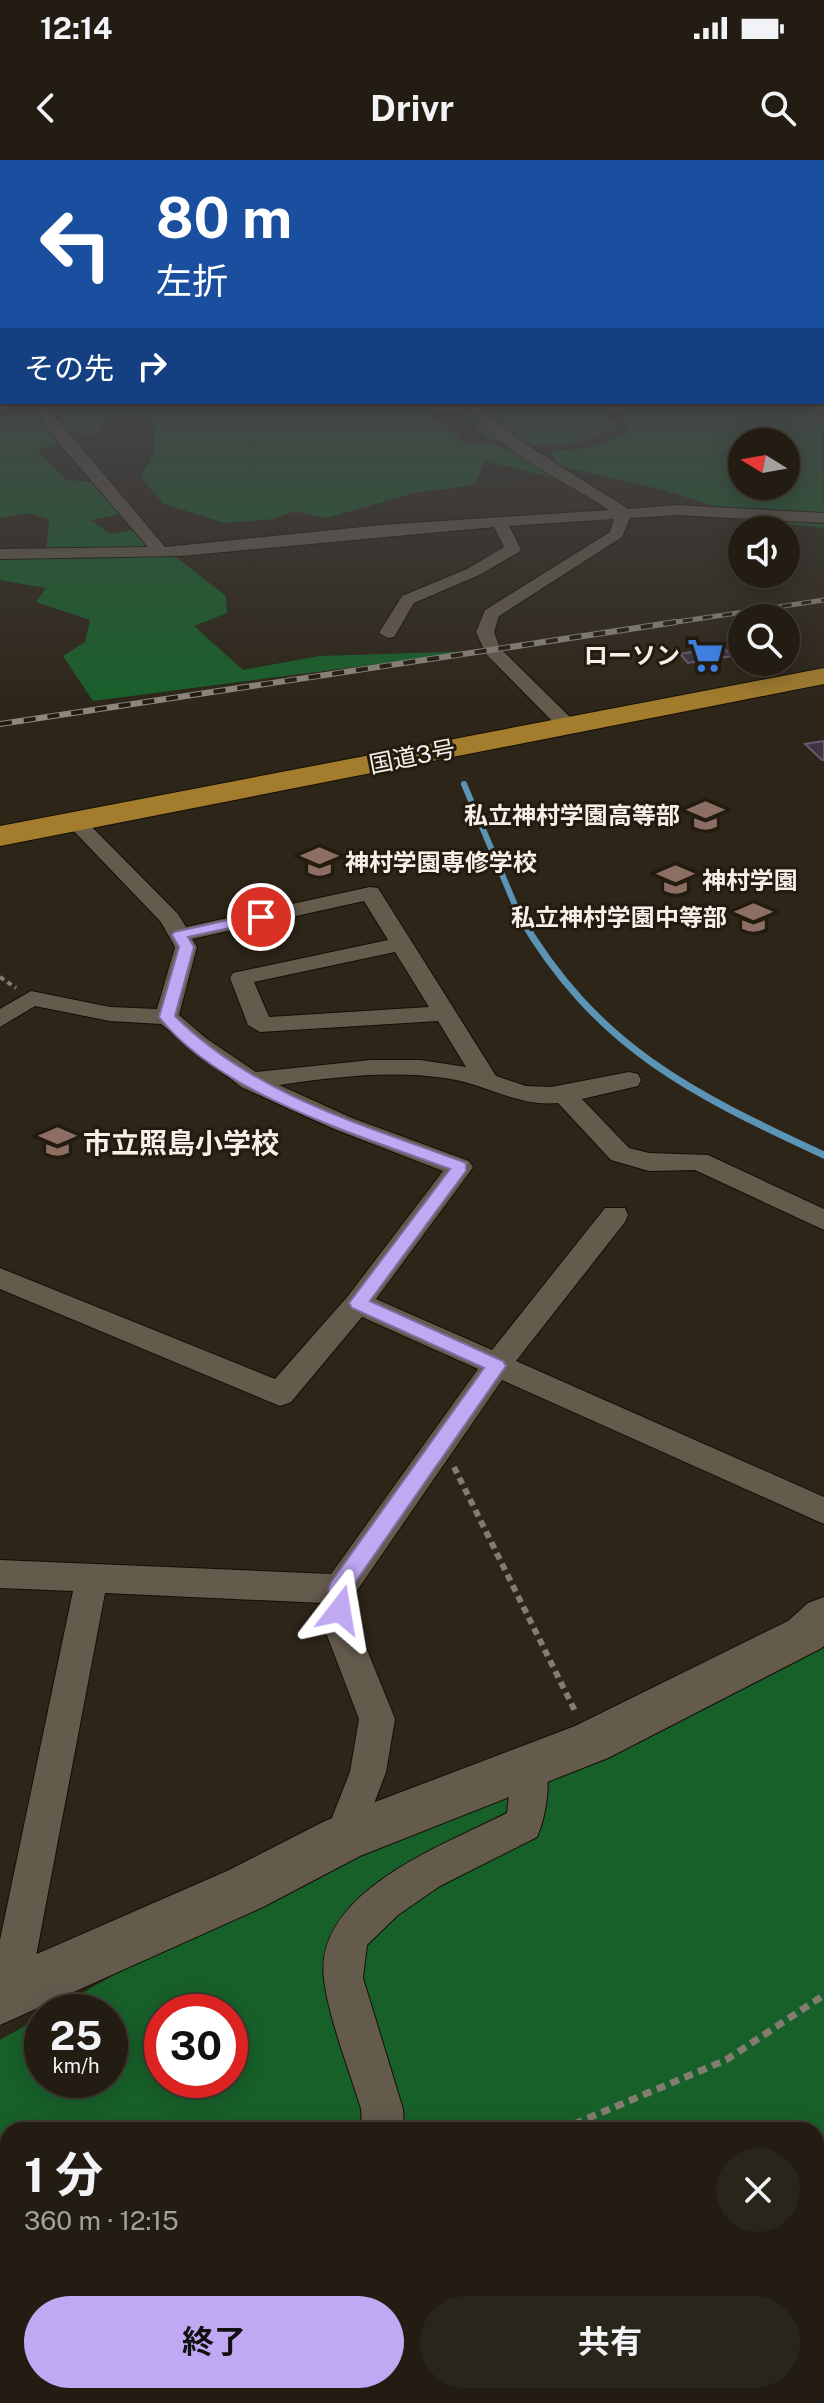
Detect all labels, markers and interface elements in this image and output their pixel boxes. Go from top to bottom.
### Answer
text: 12:14 [40,10,113,46]
icon: back [24,86,68,130]
icon: search [756,86,800,130]
text: Drivr [370,87,454,129]
text: 80 m [156,185,292,251]
icon: left [24,192,128,296]
text: 左折 [156,260,228,302]
icon: right [130,344,174,388]
text: その先 [24,350,114,386]
north arrow [728,428,800,500]
map controls [728,428,800,676]
button: sound [728,516,800,588]
button: search [728,604,800,676]
supermarket icon: ローソン [687,636,725,674]
place label: ローソン [584,641,680,669]
street label: 国道3号 [367,734,457,778]
school or university icon: 私立神村学園高等部 [687,796,725,834]
place label: 私立神村学園高等部 [464,801,680,829]
school or university icon: 神村学園専修学校 [300,843,338,881]
place label: 神村学園専修学校 [345,848,537,876]
school or university icon: 神村学園 [657,861,695,899]
place label: 神村学園 [702,866,798,894]
pin [227,883,295,951]
icon: arrive [239,895,283,939]
school or university icon: 私立神村学園中等部 [734,898,772,936]
place label: 私立神村学園中等部 [511,903,727,931]
school or university icon: 市立照島小学校 [38,1123,76,1161]
place label: 市立照島小学校 [83,1126,279,1159]
position arrow [298,1568,382,1652]
speed limit sign: 30 [144,1994,248,2098]
text: 25 [50,2012,102,2059]
text: km/h [52,2054,100,2078]
text: 1 分 [24,2146,103,2203]
button: close [716,2148,800,2232]
text: 360 m · 12:15 [24,2205,179,2236]
button: 終了 [24,2296,404,2388]
button: 共有 [420,2296,800,2388]

